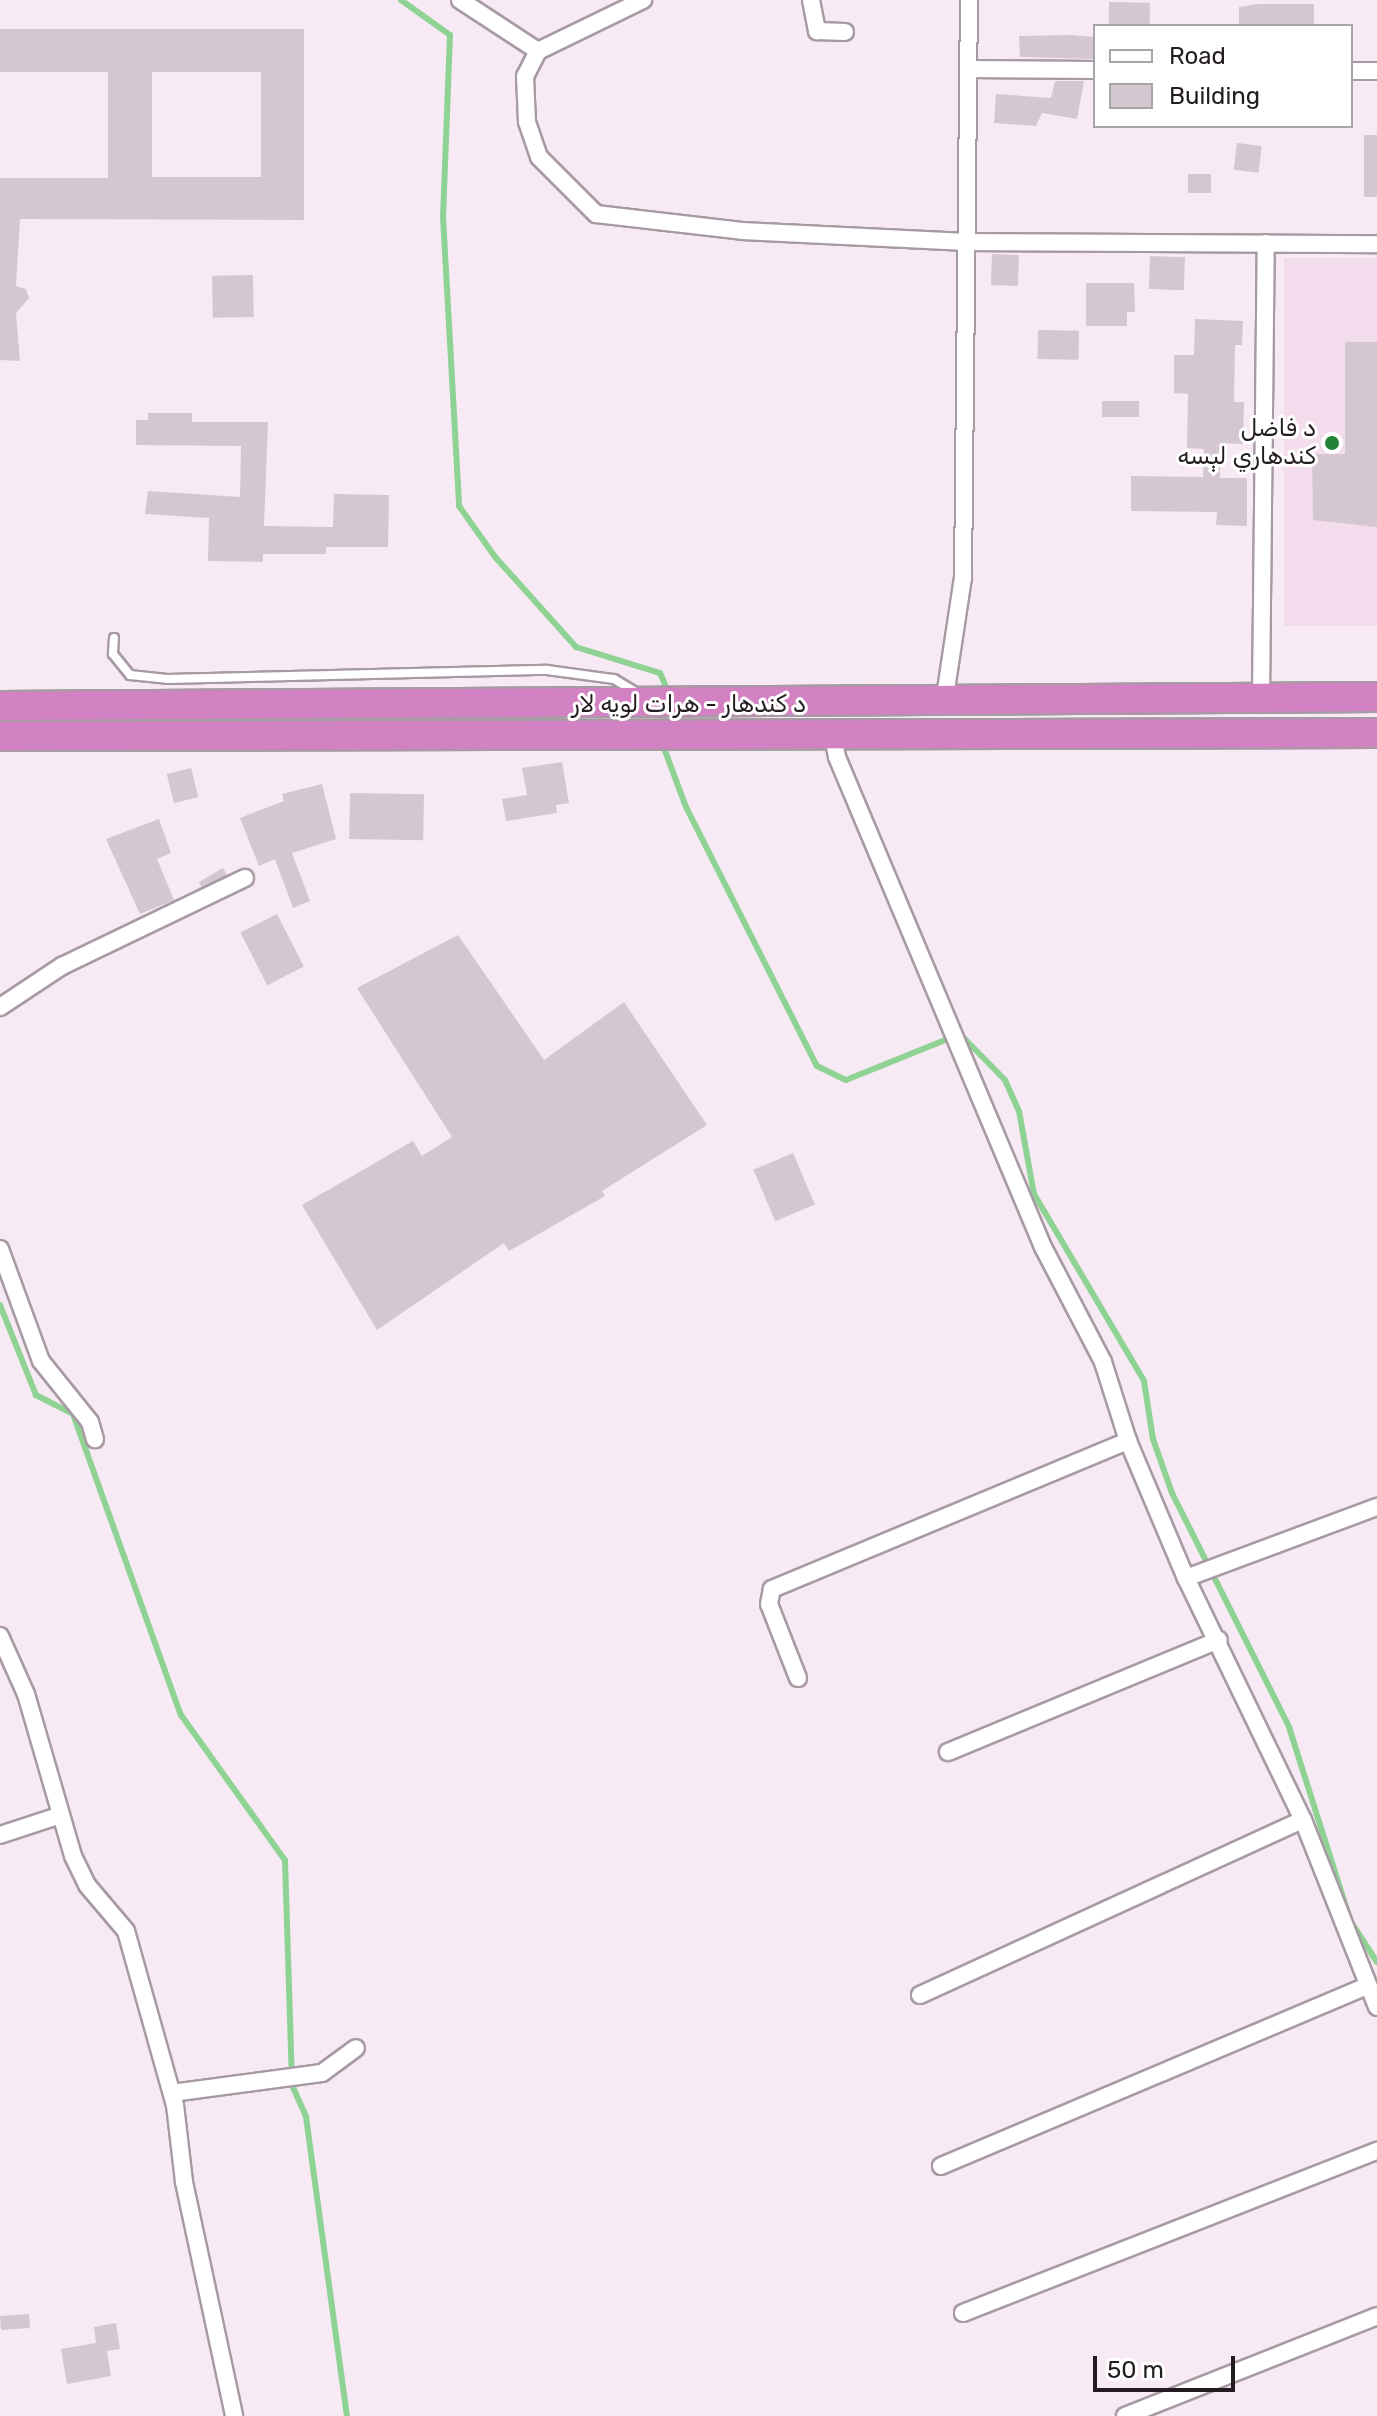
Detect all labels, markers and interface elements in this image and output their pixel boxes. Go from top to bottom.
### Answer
legend [1093,24,1353,128]
text: Road [1169,42,1226,70]
text: Building [1169,82,1260,110]
place label: د فاضل کندهاري لېسه [1178,415,1316,471]
marker: د فاضل کندهاري لېسه [1323,434,1341,452]
street label: د کندهار - هرات لويه لار [572,691,806,719]
scale bar [1097,2340,1239,2390]
text: 50 m [1107,2356,1164,2384]

